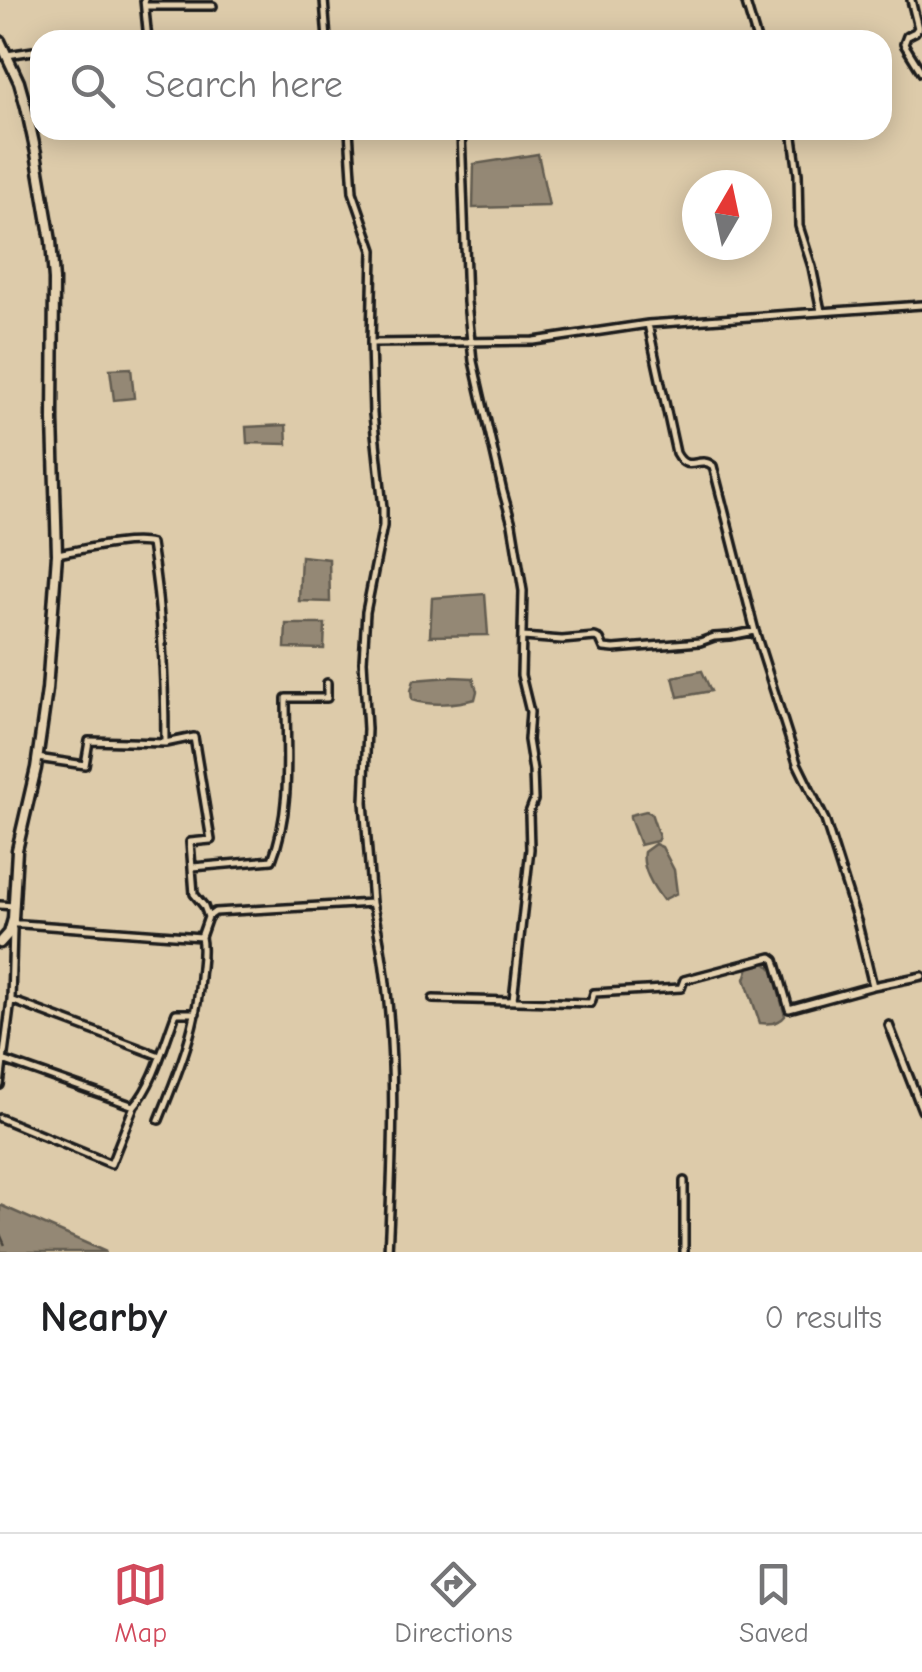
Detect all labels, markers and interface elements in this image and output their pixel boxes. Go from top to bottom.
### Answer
search box [30,30,892,140]
icon: search [65,58,120,113]
text: Search here [145,63,343,107]
north arrow [682,170,772,260]
text: Nearby [40,1293,167,1342]
text: 0 results [765,1299,882,1336]
tab: Map [113,1557,168,1649]
tab: Directions [394,1557,513,1649]
tab: Saved [739,1557,809,1649]

